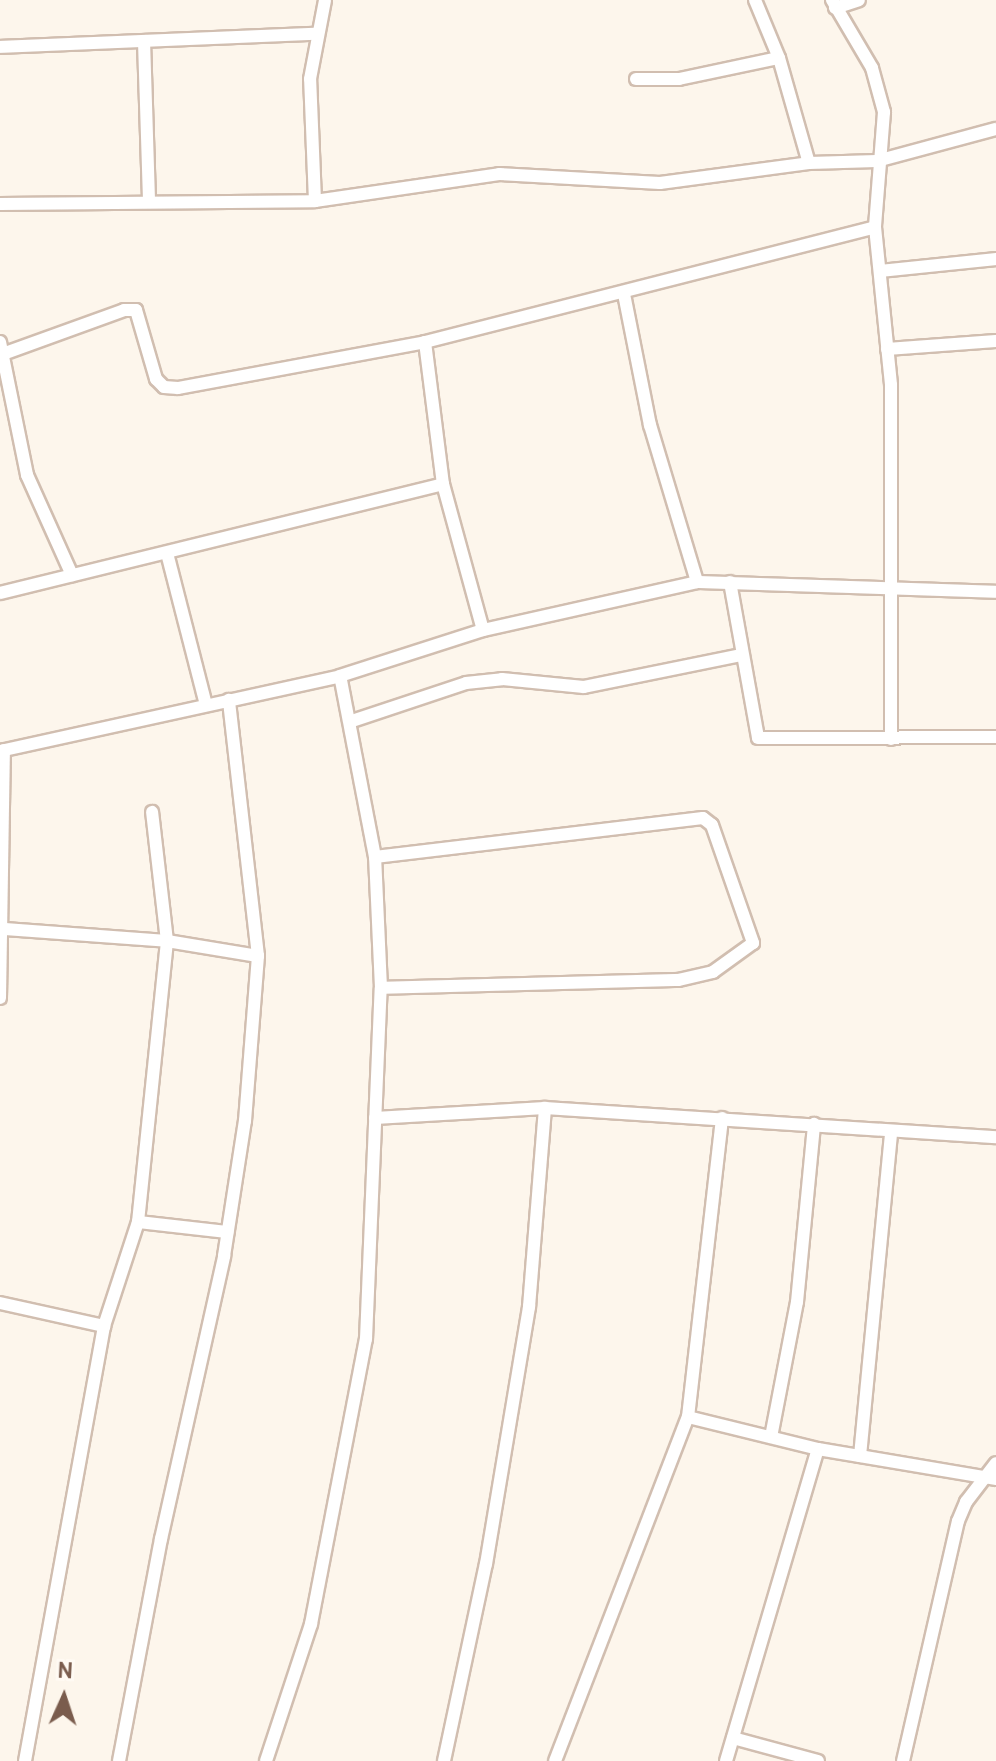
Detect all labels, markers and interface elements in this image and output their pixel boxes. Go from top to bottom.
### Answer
north arrow [24,1657,104,1737]
text: N [57,1659,74,1686]

